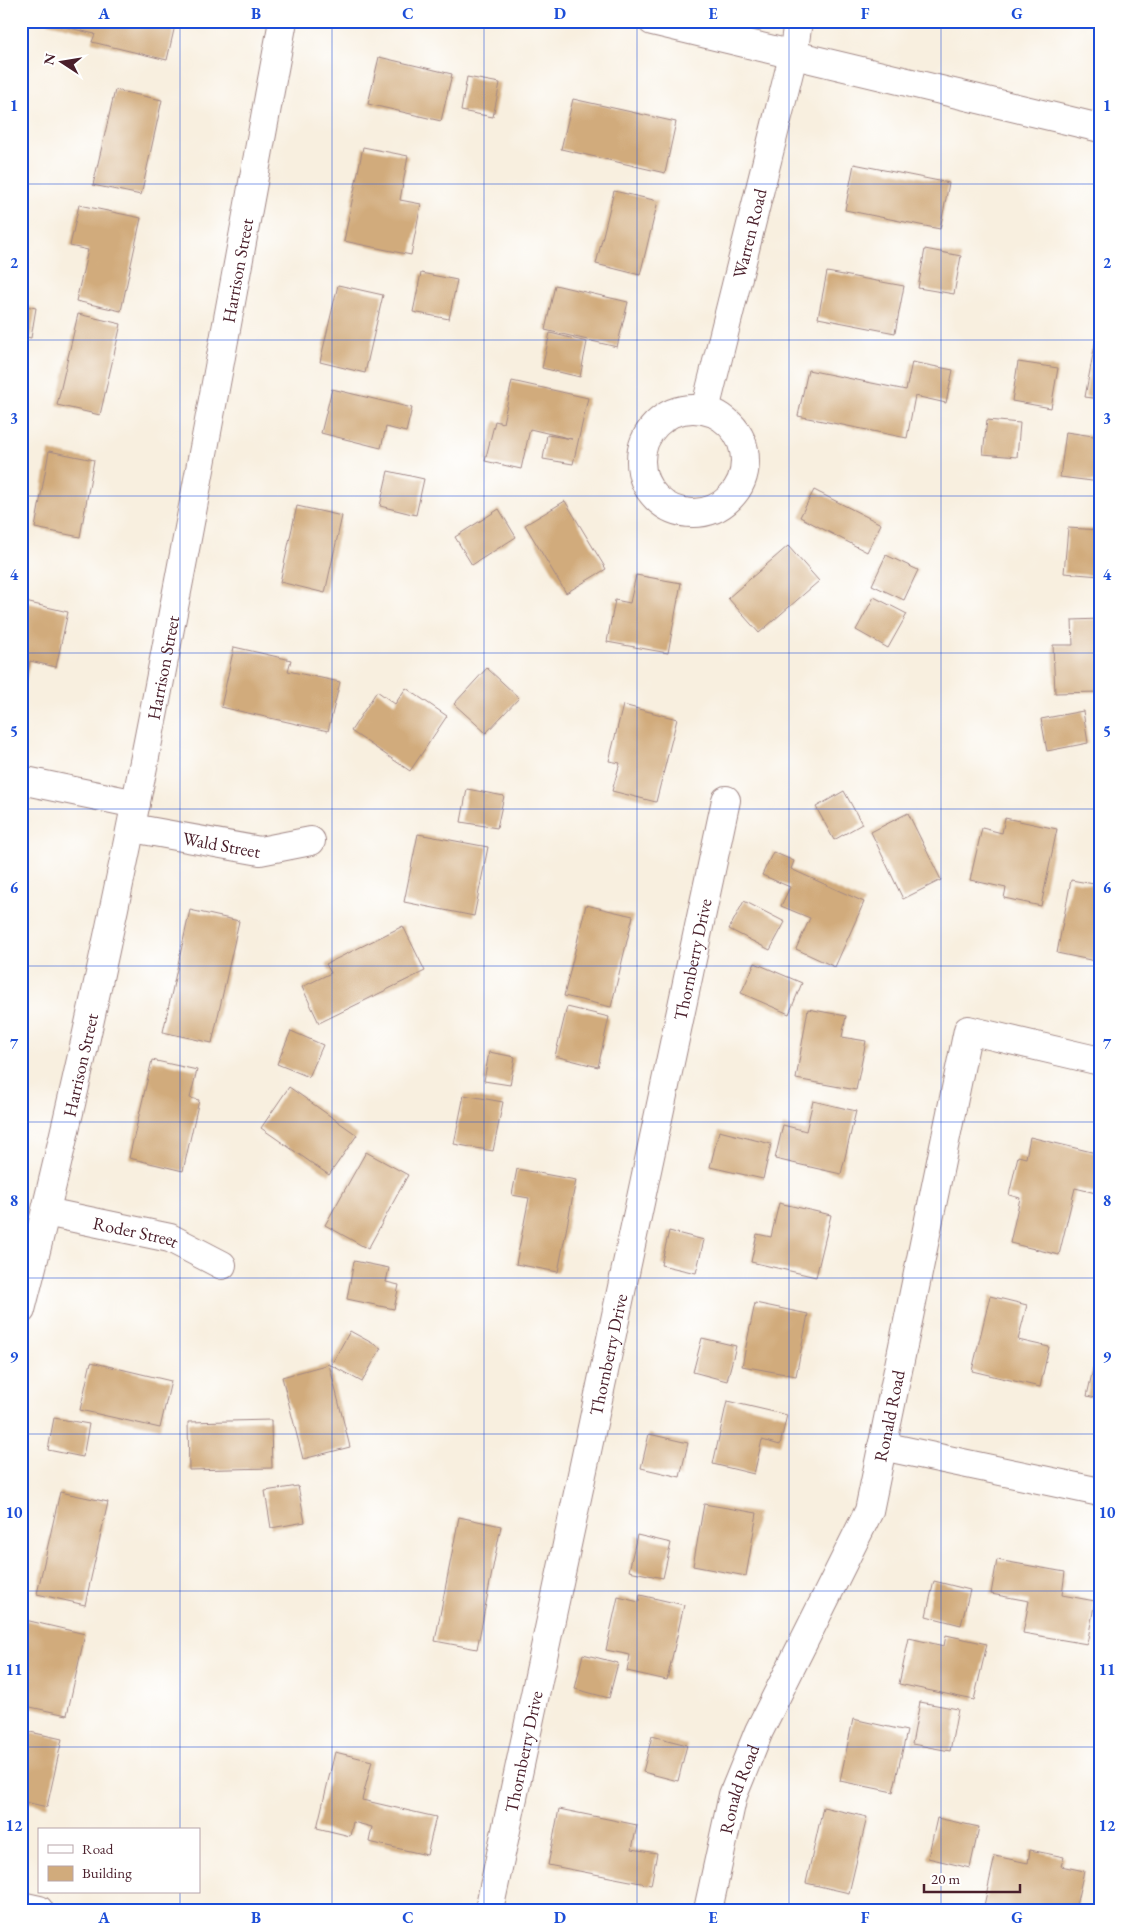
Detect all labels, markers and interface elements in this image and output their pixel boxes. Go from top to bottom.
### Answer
text: A [97,3,110,24]
text: B [251,3,261,24]
text: C [402,3,414,24]
text: D [554,3,566,24]
text: E [708,3,718,24]
text: F [861,3,870,24]
text: G [1011,3,1023,24]
north arrow [38,38,88,88]
text: N [39,51,59,67]
text: 1 [10,95,18,116]
text: 1 [1103,95,1111,116]
street label: Warren Road [727,185,771,281]
street label: Harrison Street [216,216,258,324]
text: 2 [10,252,19,273]
text: 2 [1103,252,1112,273]
text: 3 [10,408,18,429]
text: 3 [1103,408,1111,429]
text: 4 [10,564,19,585]
text: 4 [1103,564,1112,585]
street label: Harrison Street [141,613,184,722]
text: 5 [10,721,18,742]
text: 5 [1103,721,1111,742]
street label: Wald Street [181,826,263,862]
text: 6 [10,877,19,898]
text: 6 [1103,877,1112,898]
street label: Thornberry Drive [668,896,716,1023]
street label: Harrison Street [57,1011,103,1119]
text: 7 [10,1033,19,1054]
text: 7 [1103,1033,1112,1054]
text: 8 [10,1190,18,1211]
text: 8 [1103,1190,1111,1211]
street label: Roder Street [91,1211,183,1252]
street label: Thornberry Drive [583,1291,632,1418]
text: 9 [10,1346,19,1367]
text: 9 [1103,1346,1112,1367]
street label: Ronald Road [868,1367,909,1464]
text: 10 [6,1502,23,1523]
text: 10 [1099,1502,1116,1523]
text: 11 [6,1659,22,1680]
text: 11 [1099,1659,1115,1680]
street label: Thornberry Drive [499,1688,547,1815]
street label: Ronald Road [713,1740,764,1836]
text: 12 [6,1815,23,1836]
text: 12 [1099,1815,1116,1836]
legend [38,1828,200,1894]
text: Road [82,1839,114,1858]
scale bar [924,1861,1020,1893]
text: Building [82,1863,132,1882]
text: 20 m [931,1869,960,1888]
text: A [97,1907,110,1928]
text: B [251,1907,261,1928]
text: C [402,1907,414,1928]
text: D [554,1907,566,1928]
text: E [708,1907,718,1928]
text: F [861,1907,870,1928]
text: G [1011,1907,1023,1928]

